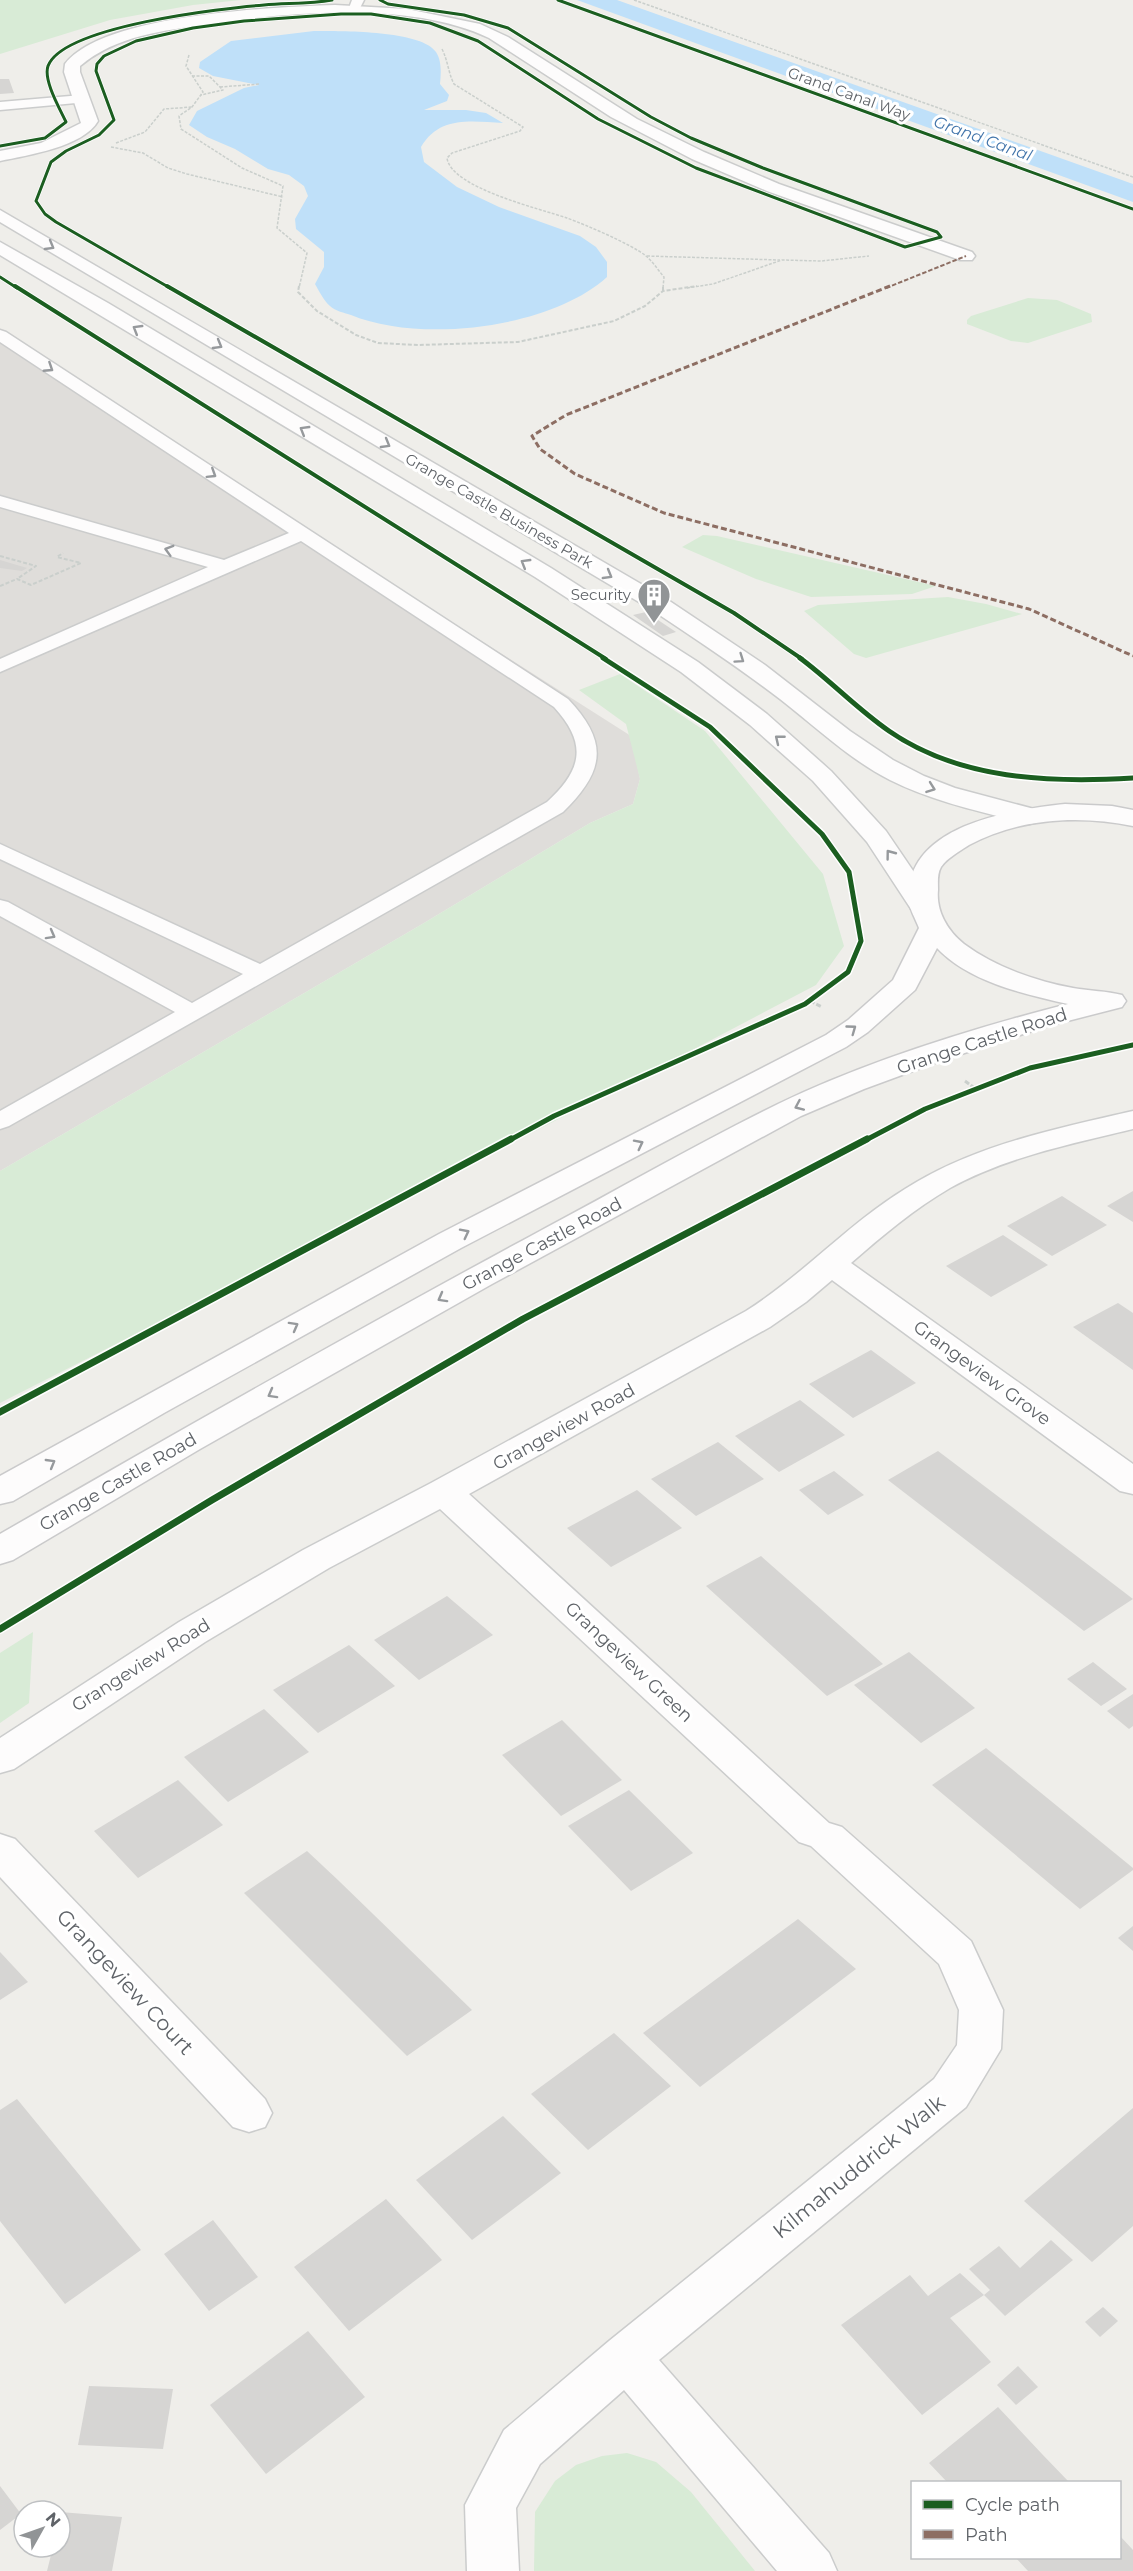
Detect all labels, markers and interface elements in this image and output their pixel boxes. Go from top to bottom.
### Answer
street label: Grand Canal Way [785,63,914,125]
water label: Grand Canal [931,112,1035,165]
one-way arrow [44,239,54,251]
one-way arrow [133,324,143,336]
one-way arrow [212,338,222,349]
one-way arrow [43,360,53,372]
one-way arrow [300,425,310,437]
one-way arrow [380,437,390,448]
street label: Grange Castle Business Park [402,449,597,572]
one-way arrow [206,466,217,477]
one-way arrow [164,545,175,557]
one-way arrow [521,559,531,571]
one-way arrow [602,567,612,579]
building icon: Security [636,577,672,624]
place label: Security [571,585,632,604]
one-way arrow [733,652,744,663]
one-way arrow [775,735,786,746]
one-way arrow [925,781,936,793]
one-way arrow [887,849,898,860]
one-way arrow [45,928,55,939]
street label: Grange Castle Road [894,1003,1070,1079]
one-way arrow [846,1026,857,1037]
one-way arrow [795,1099,806,1111]
one-way arrow [632,1139,643,1151]
street label: Grange Castle Road [458,1193,626,1295]
one-way arrow [459,1229,470,1240]
one-way arrow [438,1291,449,1302]
street label: Grangeview Grove [909,1316,1055,1430]
one-way arrow [288,1322,298,1333]
street label: Grangeview Road [489,1379,639,1475]
one-way arrow [268,1386,279,1398]
street label: Grange Castle Road [35,1428,201,1536]
one-way arrow [45,1458,55,1470]
street label: Grangeview Green [560,1597,698,1727]
street label: Grangeview Road [68,1614,214,1716]
street label: Grangeview Court [52,1904,199,2060]
street label: Kilmahuddrick Walk [768,2089,950,2244]
legend [911,2481,1121,2559]
text: Cycle path [965,2494,1060,2516]
north arrow [12,2499,72,2559]
text: N [42,2509,65,2531]
text: Path [965,2524,1008,2546]

